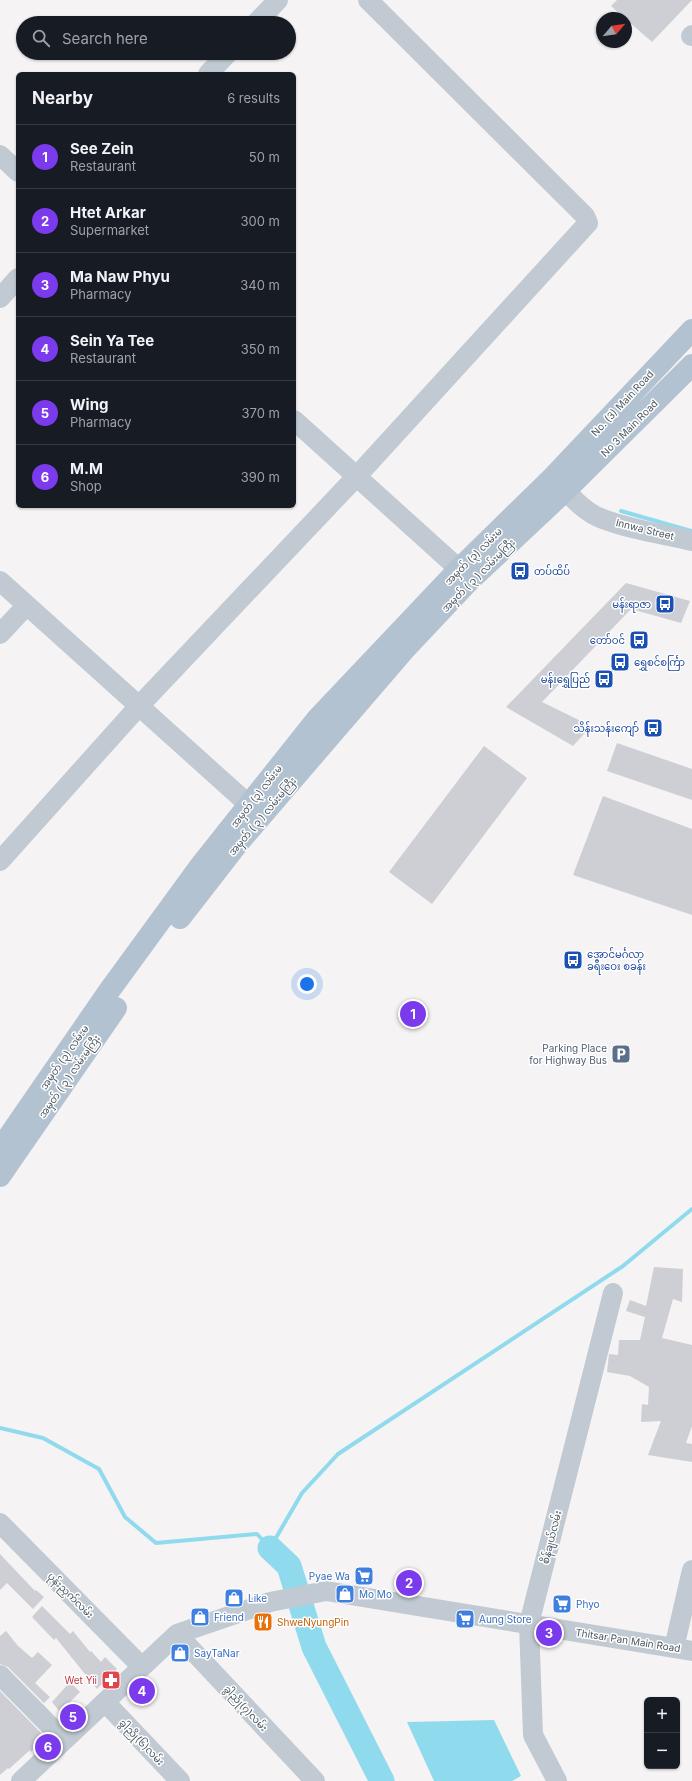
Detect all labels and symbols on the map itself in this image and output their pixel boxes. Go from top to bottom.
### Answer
north arrow [596,12,632,48]
street label: No. (3) Main Road [588,368,656,438]
street label: No 3 Main Road [598,397,660,459]
street label: Innwa Street [615,516,676,542]
street label: အမှတ် (၃) လမ်းမ [441,524,506,589]
street label: အမှတ် ( ၃ ) လမ်းမကြီး [438,535,519,616]
bus stop icon: တပ်ထိပ် [509,560,531,582]
place label: တပ်ထိပ် [534,564,570,577]
bus stop icon: မန်းရာဇာ [654,593,676,615]
place label: မန်းရာဇာ [612,597,651,613]
bus stop icon: တော်ဝင် [628,629,650,651]
place label: တော်ဝင် [590,633,625,646]
bus stop icon: ရွှေစင်စင်္ကြာ [609,651,631,673]
place label: ရွှေစင်စင်္ကြာ [634,655,686,671]
bus stop icon: မန်းရွှေပြည် [593,668,615,690]
place label: မန်းရွှေပြည် [541,672,590,688]
bus stop icon: သိန်းသန်းကျော် [642,717,664,739]
place label: သိန်းသန်းကျော် [574,721,639,737]
street label: အမှတ် (၃) လမ်းမ [227,762,287,831]
street label: အမှတ် ( ၃ ) လမ်းမကြီး [225,774,301,860]
place label: အောင်မင်္ဂလာ ခရီးဝေး စခန်း [587,947,646,975]
bus stop icon: အောင်မင်္ဂလာ ခရီးဝေး စခန်း [562,949,584,971]
your location [297,974,317,994]
pin: 1 [400,999,426,1029]
street label: အမှတ် (၃) လမ်းမ [36,1022,93,1093]
street label: အမှတ် ( ၃ ) လမ်းမကြီး [35,1032,105,1122]
place label: Parking Place for Highway Bus [529,1042,607,1066]
parking icon: Parking Place for Highway Bus [610,1043,632,1065]
street label: စိန်ချယ်လမ်း [538,1509,566,1566]
supermarket icon: Pyae Wa [353,1565,375,1587]
pin: 2 [396,1568,422,1598]
street label: ပုန်းညှက်လမ်း [44,1569,97,1622]
place label: Pyae Wa [309,1570,350,1582]
shop icon: Mo Mo [334,1583,356,1605]
shop icon: Like [223,1587,245,1609]
place label: Mo Mo [359,1588,392,1600]
place label: Like [248,1592,267,1604]
supermarket icon: Phyo [551,1593,573,1615]
place label: Phyo [576,1598,600,1610]
shop icon: Friend [189,1606,211,1628]
supermarket icon: Aung Store [454,1608,476,1630]
place label: Friend [214,1611,244,1623]
restaurant icon: ShweNyungPin [252,1611,274,1633]
place label: Aung Store [479,1613,532,1625]
place label: ShweNyungPin [277,1616,349,1628]
pin: 3 [536,1618,562,1648]
street label: Thitsar Pan Main Road [575,1626,681,1654]
shop icon: SayTaNar [169,1642,191,1664]
place label: SayTaNar [194,1647,240,1659]
pharmacy icon: Wet Yii [100,1669,122,1691]
place label: Wet Yii [64,1674,97,1686]
pin: 4 [129,1676,155,1706]
street label: ခွါညို(၇)လမ်း [220,1682,271,1735]
pin: 5 [60,1702,86,1732]
street label: ခွါညို(၆)လမ်း [115,1716,168,1770]
pin: 6 [35,1732,61,1762]

